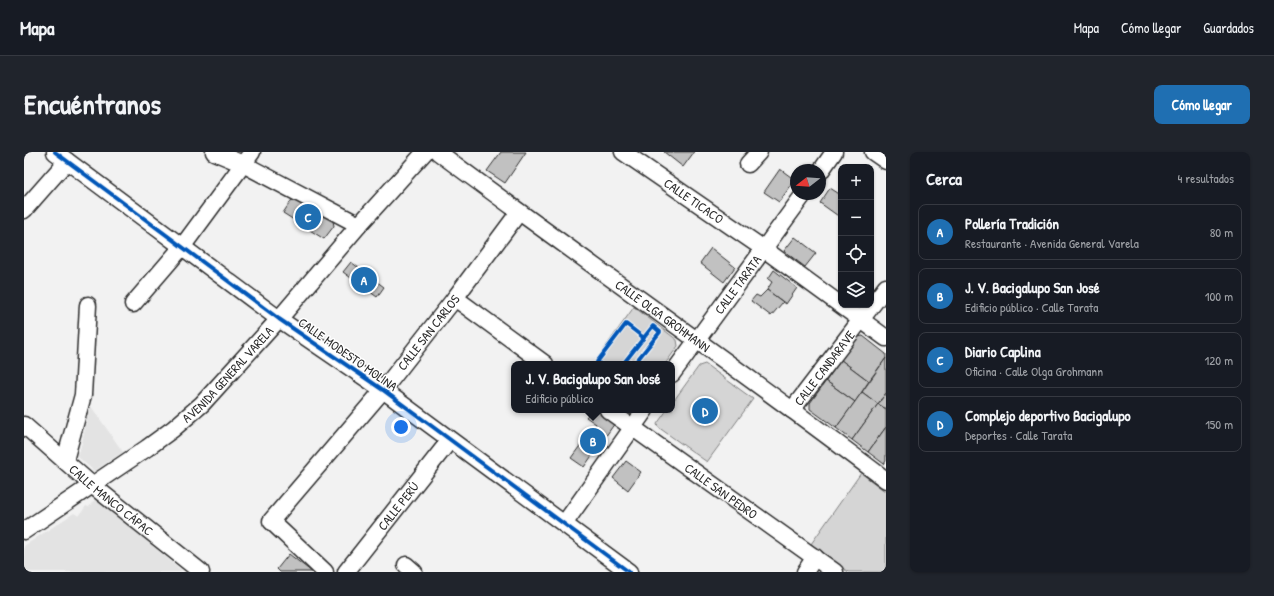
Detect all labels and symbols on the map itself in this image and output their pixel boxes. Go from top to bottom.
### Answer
north arrow [790,164,826,200]
street label: CALLE TICACO [660,174,727,228]
pin: C [295,202,321,232]
street label: CALLE TARATA [710,251,766,318]
pin: A [351,265,377,295]
street label: CALLE OLGA GROHMANN [612,275,714,356]
street label: CALLE SAN CARLOS [393,291,464,374]
street label: CALLE MODESTO MOLINA [295,313,402,395]
street label: AVENIDA GENERAL VARELA [178,322,278,426]
street label: CALLE CANDARAVE [790,326,859,409]
pin: D [692,396,718,426]
your location [391,417,411,437]
pin: B [580,426,606,456]
street label: CALLE SAN PEDRO [681,459,761,523]
street label: CALLE MANCO CÁPAC [65,460,157,539]
street label: CALLE PERÚ [373,478,423,534]

